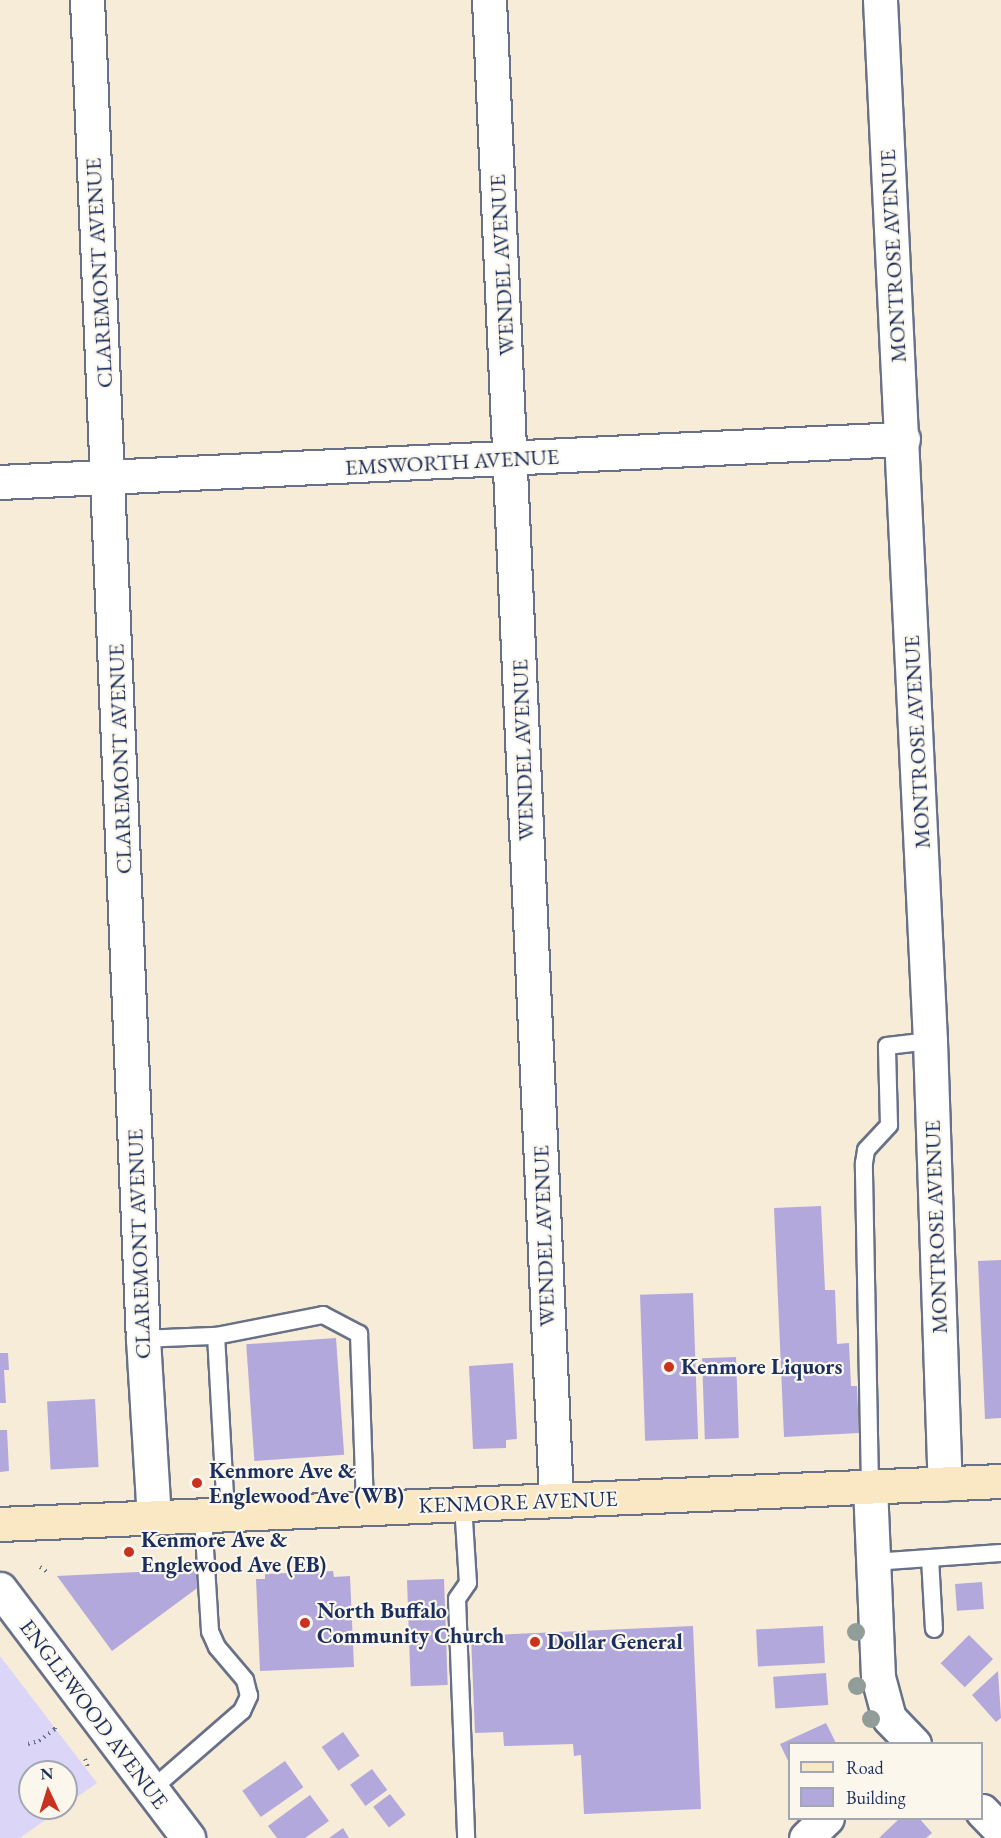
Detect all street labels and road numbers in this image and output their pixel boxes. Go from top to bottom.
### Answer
street label: MONTROSE AVENUE [874,149,912,363]
street label: CLAREMONT AVENUE [80,157,118,389]
street label: WENDEL AVENUE [484,174,520,356]
street label: EMSWORTH AVENUE [344,443,560,481]
street label: MONTROSE AVENUE [898,635,936,849]
street label: CLAREMONT AVENUE [103,643,137,875]
street label: WENDEL AVENUE [507,659,539,841]
street label: MONTROSE AVENUE [919,1120,953,1334]
street label: CLAREMONT AVENUE [122,1128,156,1360]
street label: WENDEL AVENUE [528,1145,560,1327]
street label: KENMORE AVENUE [418,1485,618,1519]
street label: ENGLEWOOD AVENUE [14,1614,174,1814]

